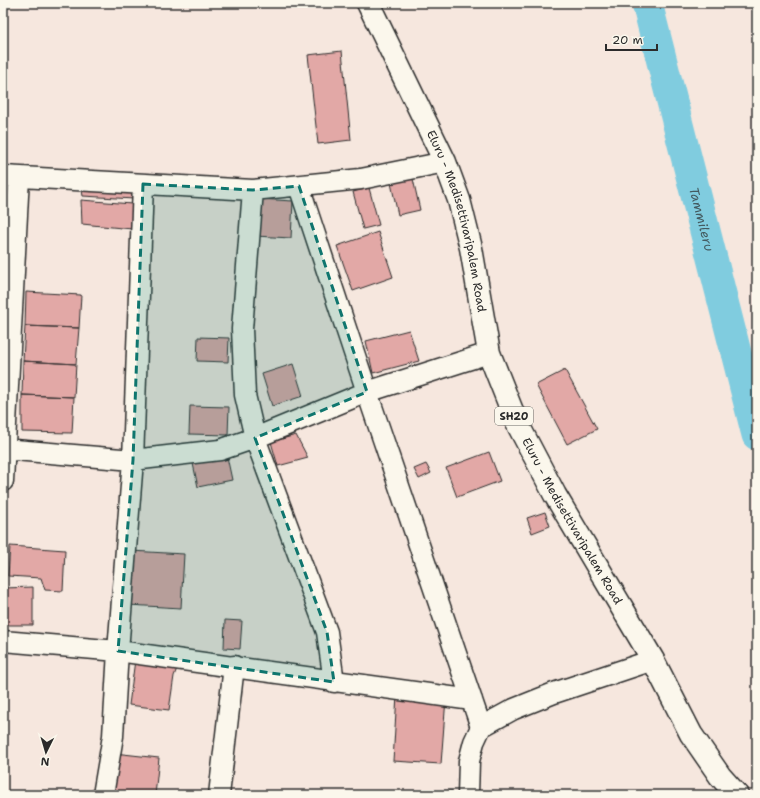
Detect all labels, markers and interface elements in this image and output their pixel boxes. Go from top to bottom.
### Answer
scale bar [606,26,657,52]
text: 20 m [612,32,643,48]
street label: Eluru - Medisettivaripalem Road [423,128,490,314]
water label: Tammileru [685,185,718,254]
road number: SH20 [495,407,533,425]
street label: Eluru - Medisettivaripalem Road [518,435,626,608]
north arrow [26,732,66,772]
text: N [40,754,50,769]

